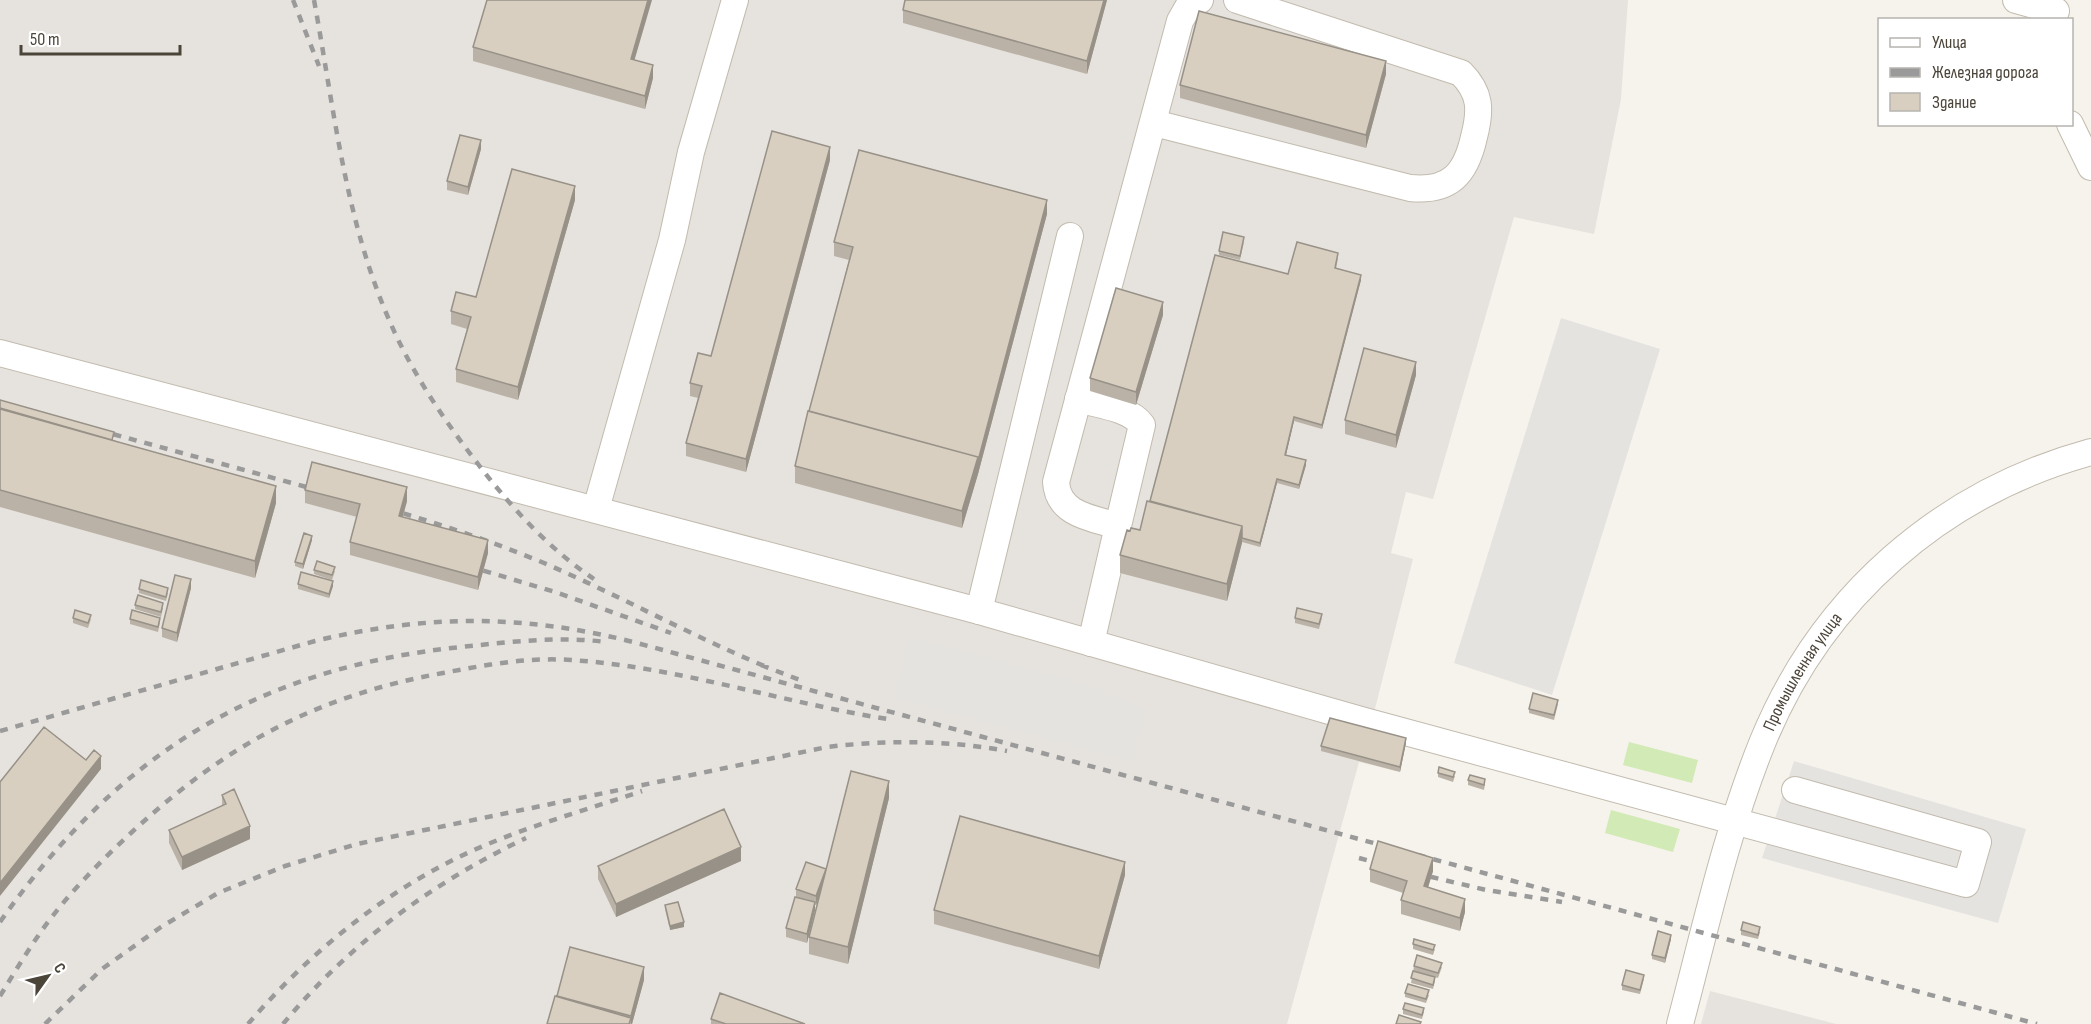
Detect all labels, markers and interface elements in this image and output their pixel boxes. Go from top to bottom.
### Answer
scale bar [21,18,180,56]
legend [1878,18,2073,126]
text: 50 m [30,29,60,50]
text: Улица [1932,32,1967,53]
text: Железная дорога [1932,62,2039,83]
text: Здание [1932,92,1977,113]
street label: Промышленная улица [1759,608,1847,734]
north arrow [18,946,78,1006]
text: С [49,960,69,977]

